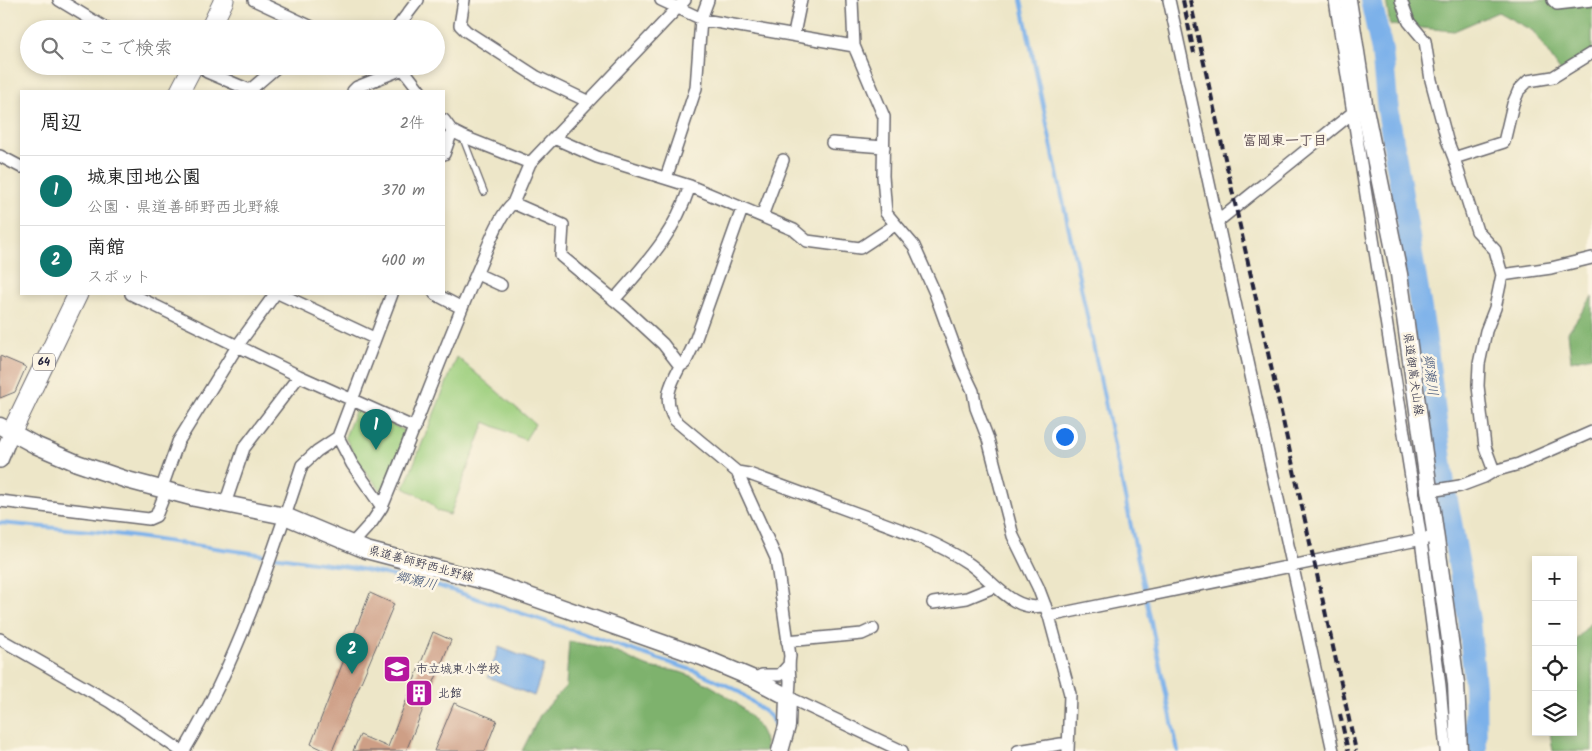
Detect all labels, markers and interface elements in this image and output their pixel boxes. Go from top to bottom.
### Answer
search box [20,20,445,75]
icon: search [38,34,66,62]
text: ここで検索 [78,34,173,64]
text: 周辺 [40,107,82,140]
text: 2件 [400,111,425,136]
district label: 富岡東一丁目 [1243,130,1327,152]
text: 城東団地公園 [87,163,201,193]
text: 1 [54,178,58,203]
text: 370 m [381,178,425,203]
text: 公園 · 県道善師野西北野線 [87,195,280,220]
text: 南館 [87,233,125,263]
text: 2 [51,248,61,273]
text: 400 m [381,248,425,273]
text: スポット [87,265,151,290]
street label: 県道御嵩犬山線 [1398,331,1428,417]
water label: 郷瀬川 [1417,353,1443,397]
road number: 64 [33,354,55,371]
pin: 1 [360,409,392,450]
your location [1052,424,1078,450]
street label: 県道善師野西北野線 [366,541,476,587]
map controls [1532,556,1577,736]
button: + [1532,556,1577,601]
water label: 郷瀬川 [393,566,439,596]
button: − [1532,601,1577,646]
pin: 2 [336,633,368,674]
button: locate [1532,646,1577,691]
school or university icon: 市立城東小学校 [382,654,412,684]
place label: 市立城東小学校 [416,660,500,679]
building icon: 北館 [404,678,434,708]
place label: 北館 [438,684,462,703]
button: layers [1532,691,1577,736]

